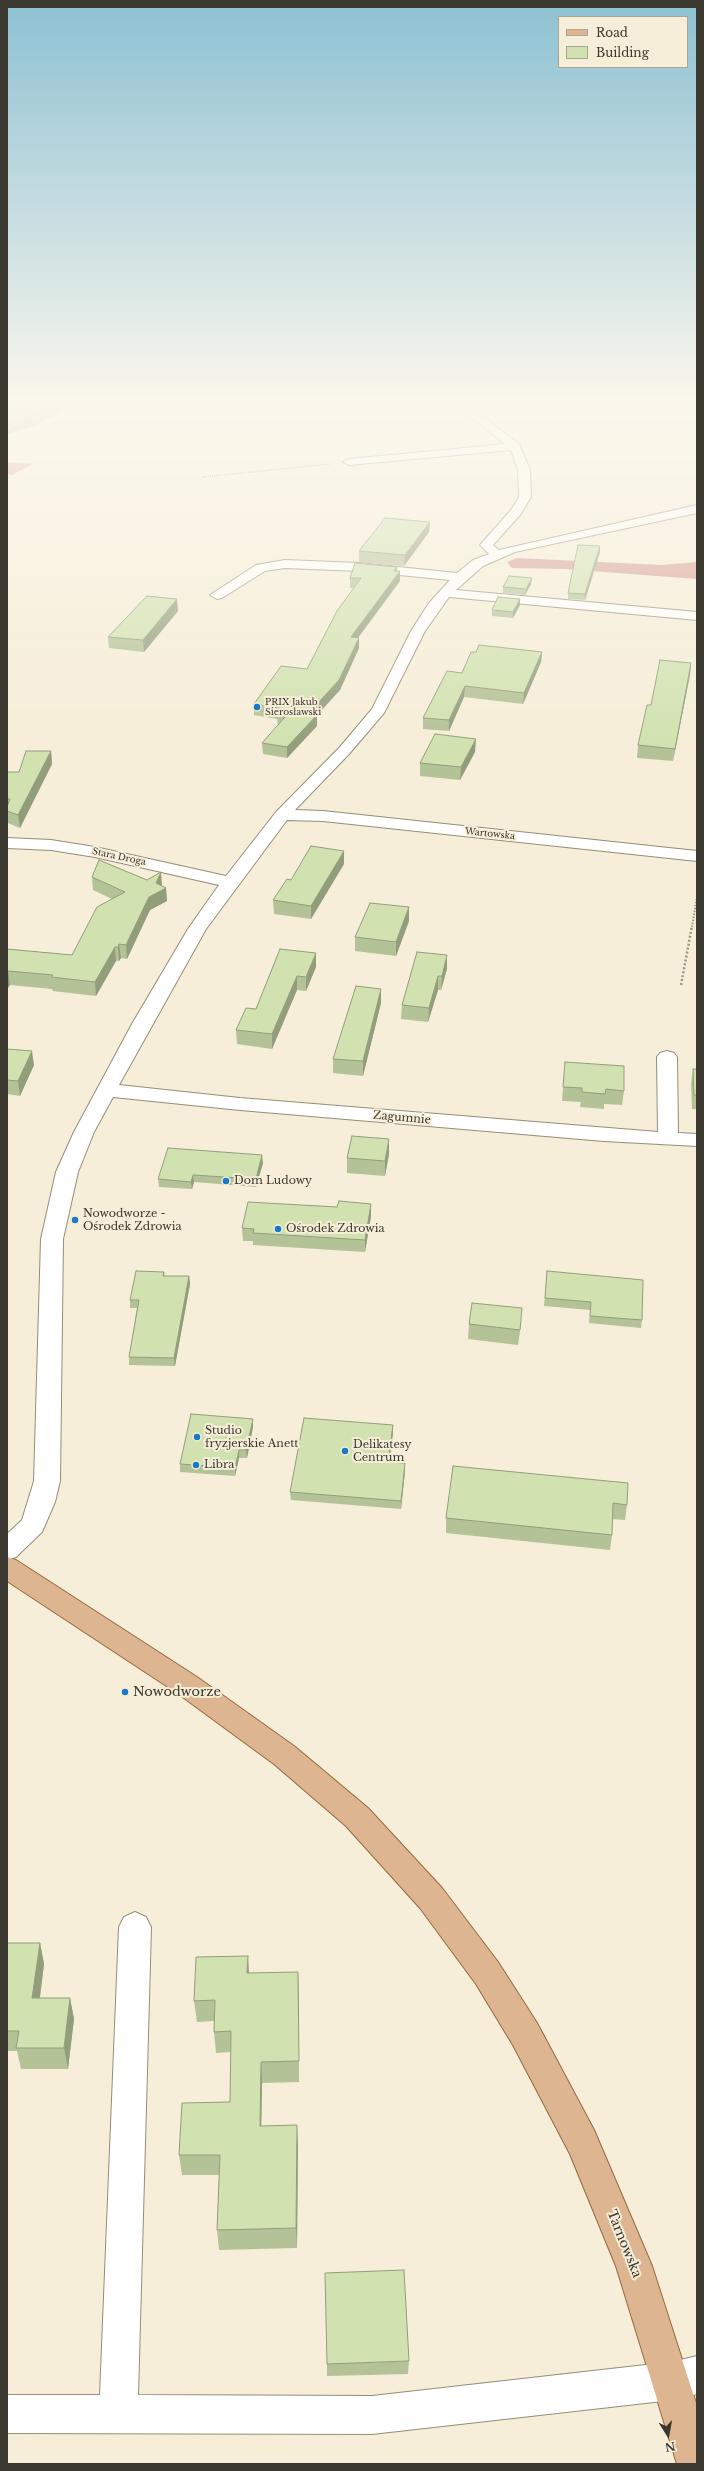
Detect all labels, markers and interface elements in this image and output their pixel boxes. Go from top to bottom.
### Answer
legend [558,16,688,68]
text: Road [596,25,628,40]
text: Building [596,45,649,60]
place label: PRIX Jakub Sierosławski [265,697,321,718]
marker: PRIX Jakub Sierosławski [252,702,262,712]
street label: Wartowska [464,826,516,842]
street label: Stara Droga [91,846,147,868]
street label: Zagumnie [373,1109,431,1127]
place label: Dom Ludowy [234,1174,312,1188]
marker: Dom Ludowy [221,1176,231,1186]
place label: Nowodworze - Ośrodek Zdrowia [83,1207,182,1233]
marker: Nowodworze - Ośrodek Zdrowia [70,1215,80,1225]
place label: Ośrodek Zdrowia [286,1222,385,1236]
marker: Ośrodek Zdrowia [273,1224,283,1234]
place label: Studio fryzjerskie Anett [205,1424,298,1450]
marker: Studio fryzjerskie Anett [192,1432,202,1442]
place label: Delikatesy Centrum [353,1438,412,1464]
marker: Delikatesy Centrum [340,1446,350,1456]
place label: Libra [204,1458,234,1472]
marker: Libra [191,1460,201,1470]
place label: Nowodworze [133,1684,221,1700]
marker: Nowodworze [120,1687,130,1697]
street label: Tarnowska [603,2208,645,2280]
north arrow [648,2415,688,2455]
text: N [664,2439,677,2455]

